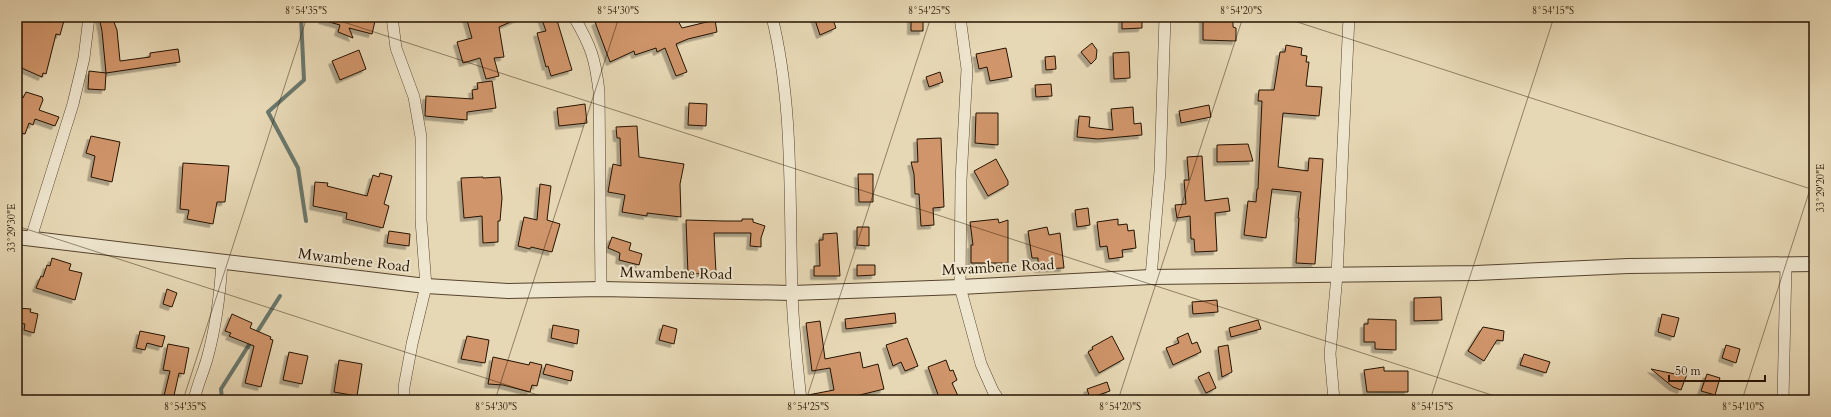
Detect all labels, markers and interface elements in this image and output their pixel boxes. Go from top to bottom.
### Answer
text: 8°54'35"S [285,4,327,18]
text: 8°54'30"S [597,4,639,18]
text: 8°54'25"S [908,4,950,18]
text: 8°54'20"S [1220,4,1262,18]
text: 8°54'15"S [1532,4,1574,18]
text: 33°29'20"E [1814,164,1828,212]
text: 33°29'30"E [5,204,19,252]
street label: Mwambene Road [297,243,411,277]
street label: Mwambene Road [941,254,1055,280]
street label: Mwambene Road [620,262,732,284]
scale bar [1669,357,1765,383]
text: 50 m [1675,363,1702,379]
text: 8°54'35"S [164,400,206,414]
text: 8°54'30"S [475,400,517,414]
text: 8°54'25"S [787,400,829,414]
text: 8°54'20"S [1099,400,1141,414]
text: 8°54'15"S [1411,400,1453,414]
text: 8°54'10"S [1722,400,1764,414]

